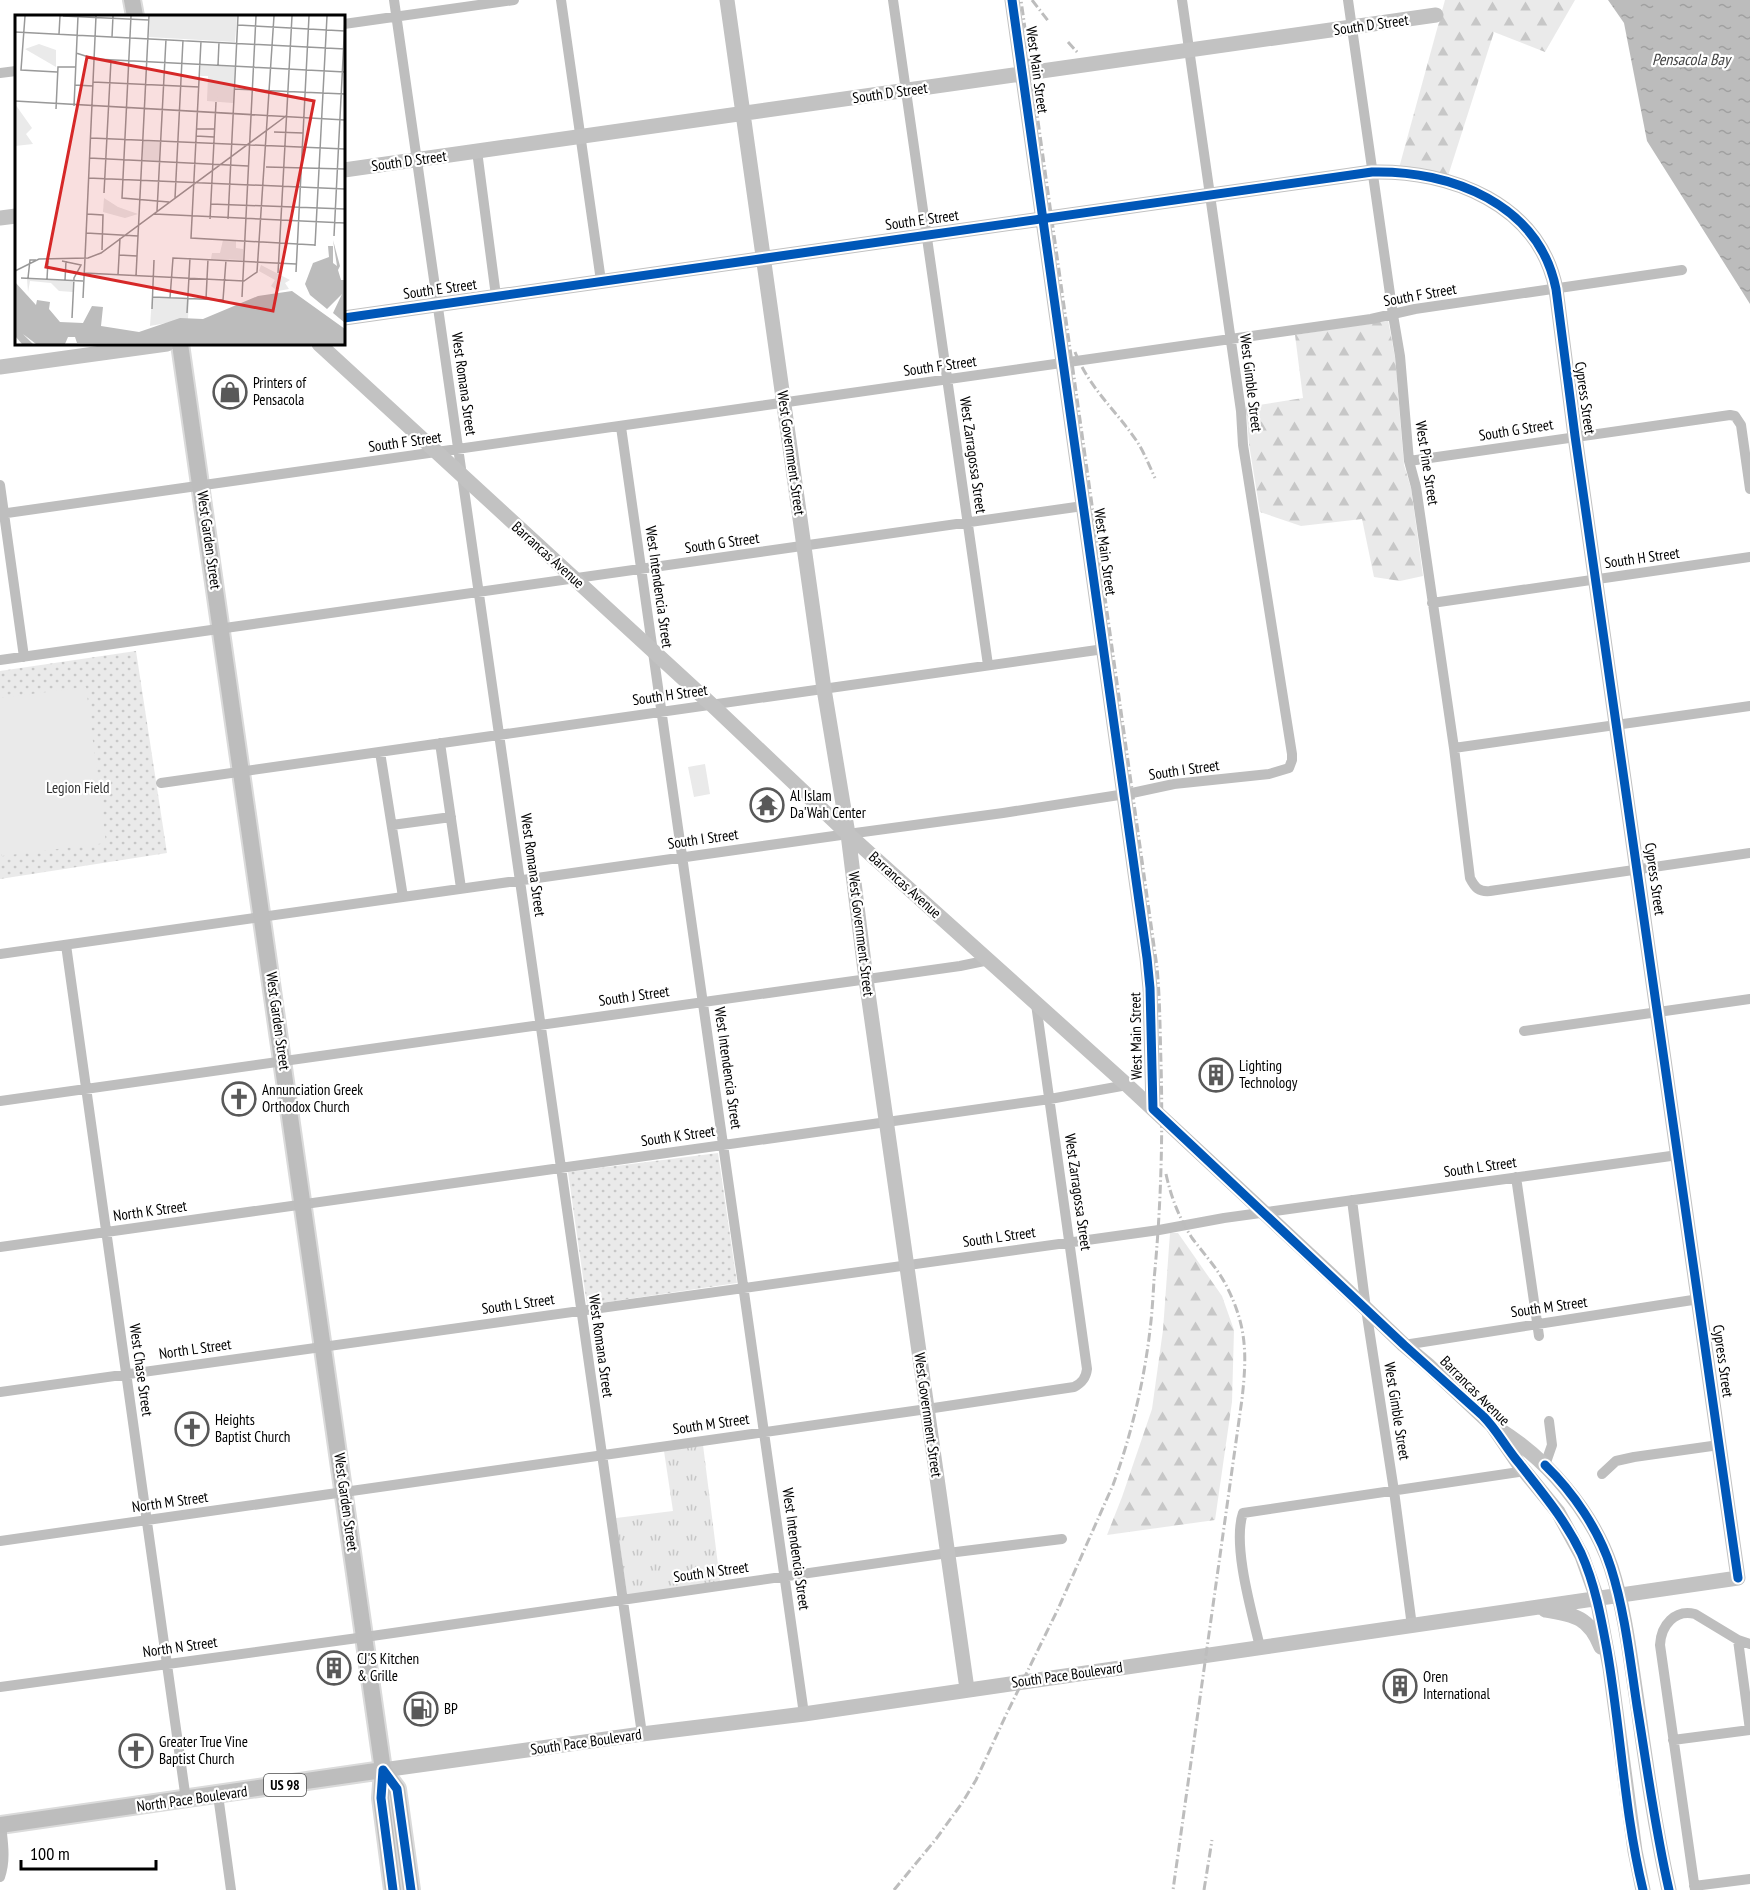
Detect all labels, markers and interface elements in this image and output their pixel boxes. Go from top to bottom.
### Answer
street label: South D Street [1332,10,1410,39]
inset map [15,15,345,345]
street label: West Main Street [1022,25,1053,115]
water label: Pensacola Bay [1652,49,1732,69]
street label: South D Street [851,78,929,107]
street label: South D Street [370,146,448,175]
street label: South E Street [884,205,960,234]
street label: South E Street [402,274,478,303]
street label: South F Street [1382,279,1458,310]
street label: West Romana Street [448,331,481,437]
street label: West Gimble Street [1236,333,1267,433]
street label: South F Street [902,351,978,380]
street label: Cypress Street [1571,360,1600,435]
place label: Printers of Pensacola [253,373,307,409]
shop icon: Printers of Pensacola [212,374,248,410]
street label: West Government Street [773,389,810,516]
street label: West Zarragossa Street [956,395,991,515]
street label: South G Street [1477,414,1554,445]
street label: West Pine Street [1411,419,1444,506]
street label: South F Street [367,427,443,456]
street label: West Garden Street [193,490,226,590]
street label: West Main Street [1090,507,1121,597]
street label: Barrancas Avenue [508,517,589,592]
street label: West Intendencia Street [642,525,677,649]
street label: South G Street [684,528,760,557]
street label: South H Street [1603,543,1681,572]
street label: South H Street [631,680,709,709]
street label: South I Street [1147,755,1220,784]
park label: Legion Field [46,778,110,797]
place label: Al Islam Da'Wah Center [790,786,867,822]
temple icon: Al Islam Da'Wah Center [749,787,785,823]
street label: West Romana Street [517,812,550,918]
street label: South I Street [666,824,739,853]
street label: Cypress Street [1641,841,1670,916]
street label: Barrancas Avenue [865,847,946,922]
street label: West Government Street [844,871,879,997]
street label: West Garden Street [262,971,295,1071]
street label: South J Street [597,981,670,1010]
street label: West Main Street [1125,992,1146,1080]
street label: West Intendencia Street [711,1006,746,1130]
place label: Lighting Technology [1239,1056,1298,1092]
building icon: Lighting Technology [1198,1057,1234,1093]
place label: Annunciation Greek Orthodox Church [262,1080,363,1116]
church icon: Annunciation Greek Orthodox Church [221,1081,257,1117]
street label: South K Street [640,1121,716,1150]
street label: West Zarragossa Street [1061,1132,1096,1252]
street label: South L Street [1442,1152,1518,1181]
street label: North K Street [112,1196,188,1225]
street label: South L Street [961,1222,1037,1251]
street label: South L Street [480,1289,556,1318]
street label: South M Street [1509,1292,1588,1321]
street label: West Romana Street [585,1293,618,1399]
street label: West Chase Street [126,1323,157,1417]
street label: Cypress Street [1709,1323,1738,1398]
street label: North L Street [158,1334,232,1363]
street label: West Government Street [910,1351,947,1478]
street label: Barrancas Avenue [1436,1352,1514,1430]
street label: West Gimble Street [1380,1361,1415,1461]
street label: South M Street [671,1409,750,1438]
place label: Heights Baptist Church [215,1410,290,1446]
church icon: Heights Baptist Church [174,1411,210,1447]
street label: West Garden Street [330,1452,363,1552]
street label: North M Street [131,1487,209,1516]
street label: West Intendencia Street [779,1487,814,1611]
street label: South N Street [672,1557,750,1586]
street label: North N Street [141,1632,219,1661]
place label: CJ'S Kitchen & Grille [357,1649,419,1685]
building icon: CJ'S Kitchen & Grille [316,1650,352,1686]
street label: South Pace Boulevard [1010,1657,1124,1692]
place label: Oren International [1423,1667,1490,1703]
building icon: Oren International [1382,1668,1418,1704]
fuel station icon: BP [403,1691,439,1727]
place label: BP [444,1699,458,1718]
street label: South Pace Boulevard [529,1724,643,1759]
place label: Greater True Vine Baptist Church [159,1732,248,1768]
church icon: Greater True Vine Baptist Church [118,1733,154,1769]
road number: US 98 [264,1774,306,1796]
street label: North Pace Boulevard [135,1781,249,1816]
scale bar [21,1833,156,1871]
text: 100 m [30,1842,70,1865]

